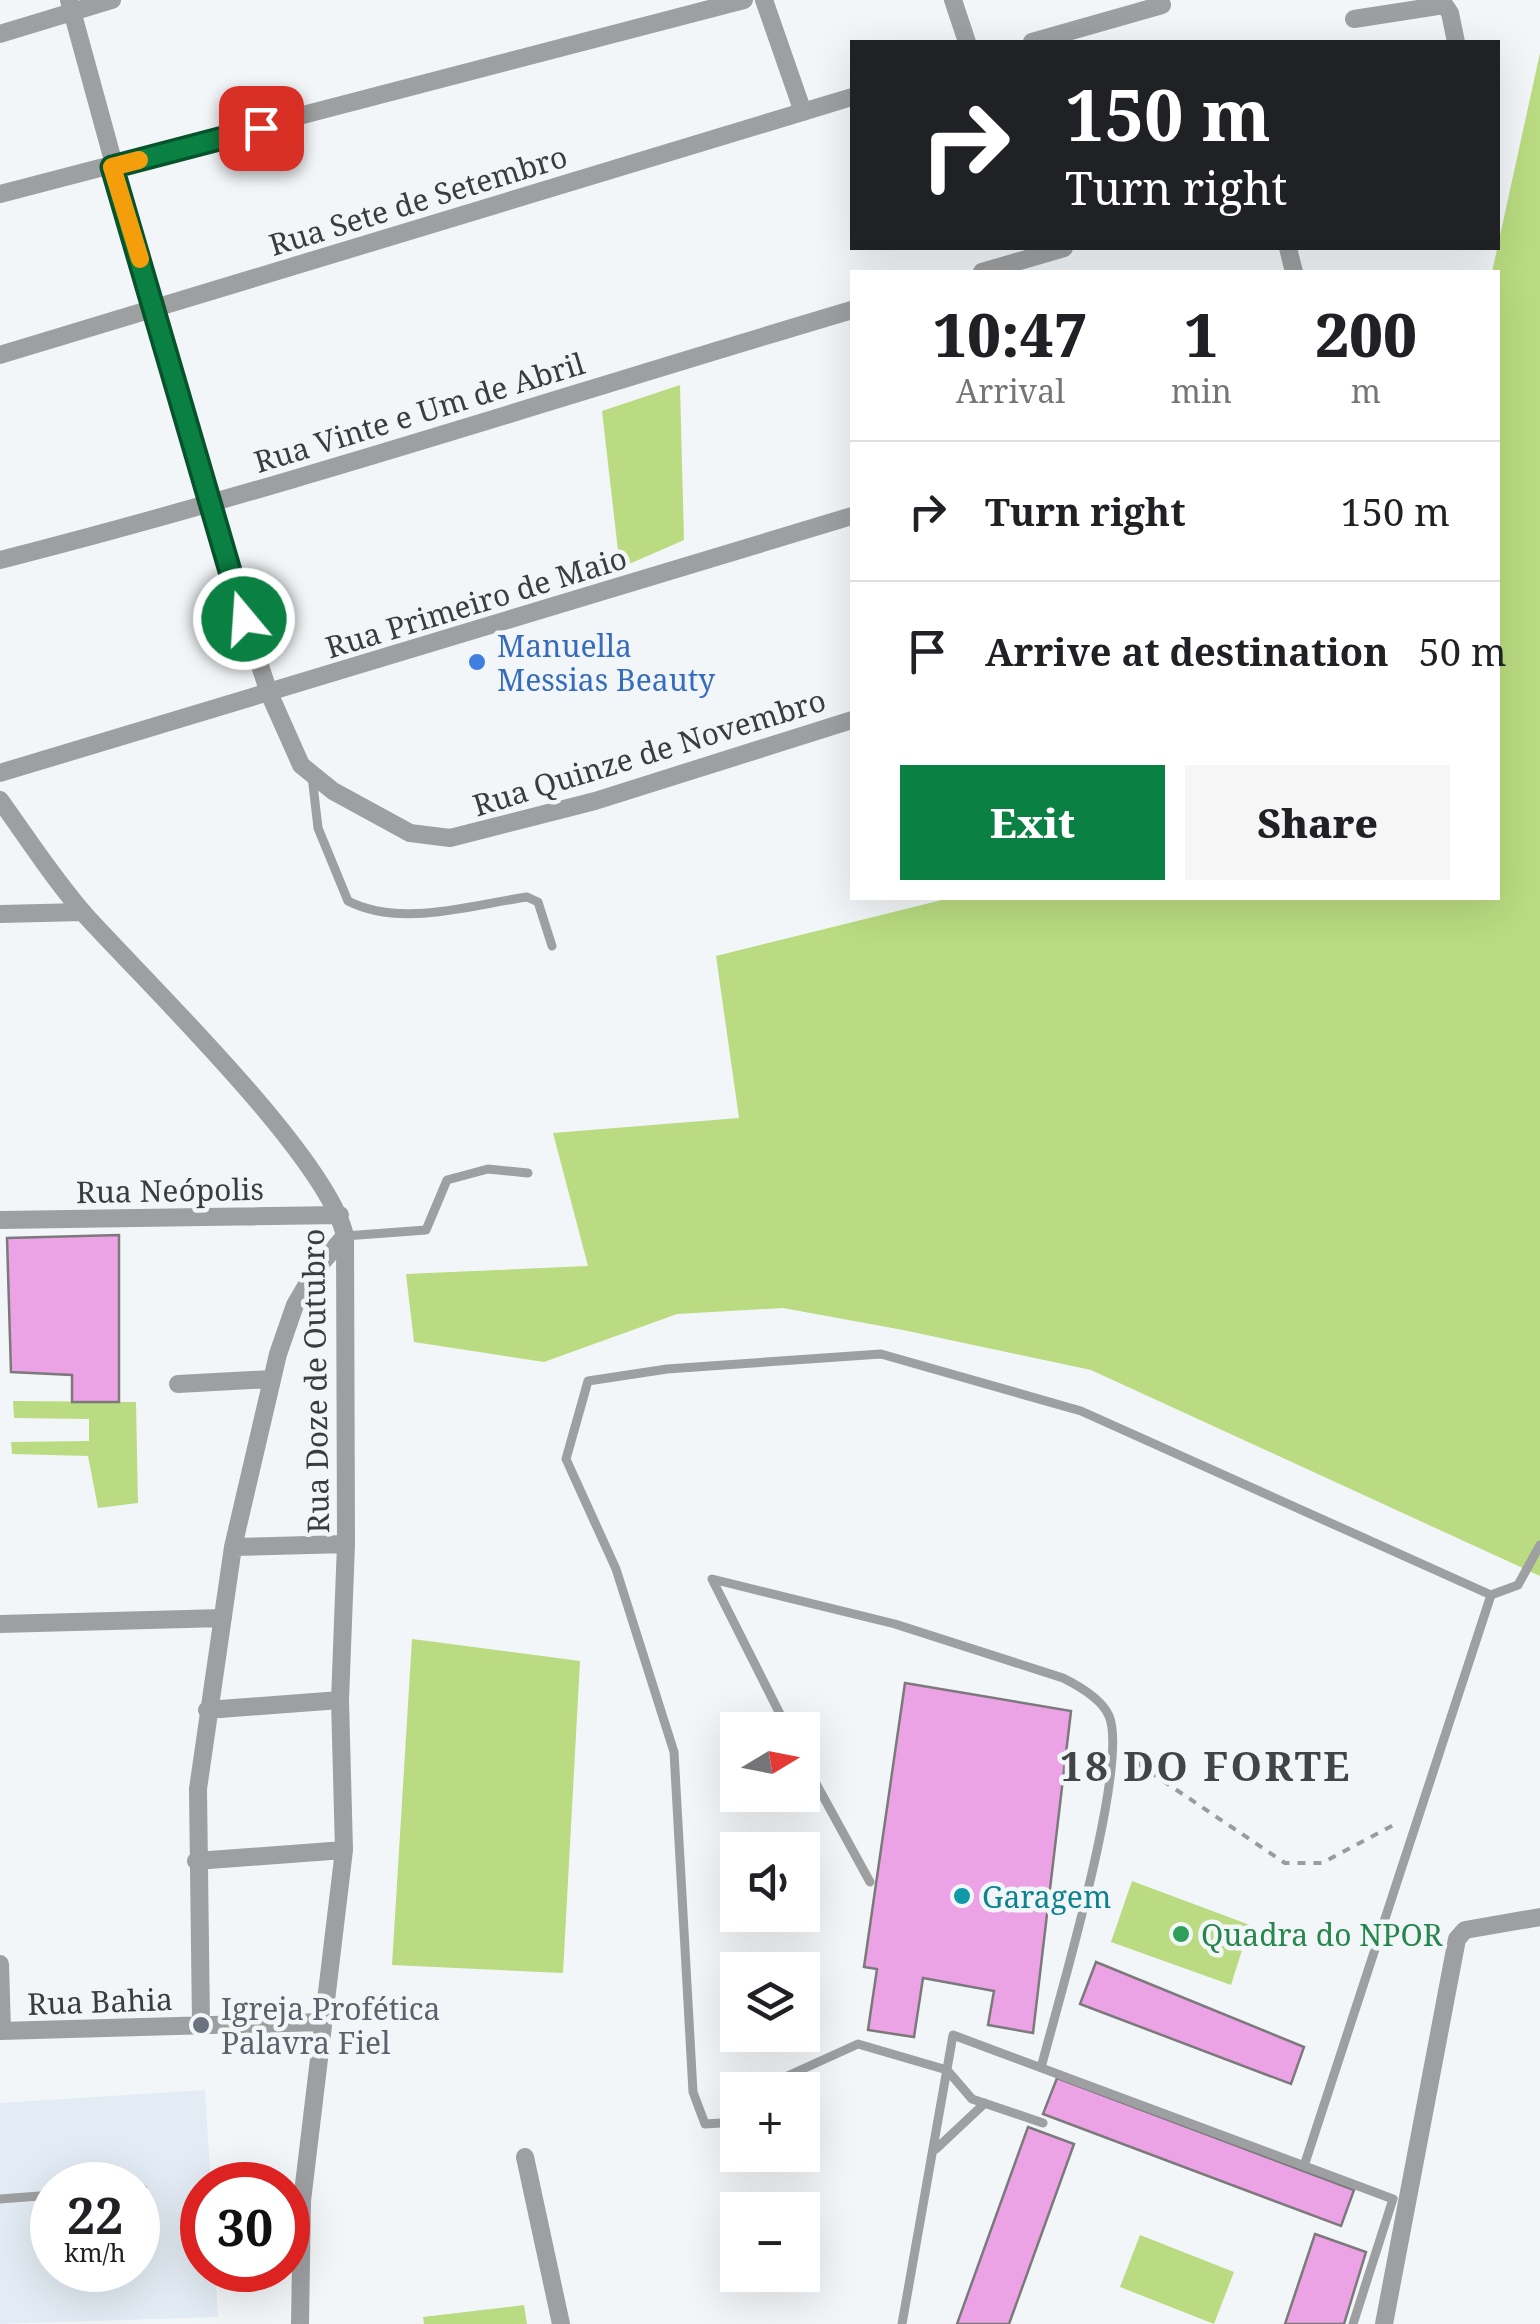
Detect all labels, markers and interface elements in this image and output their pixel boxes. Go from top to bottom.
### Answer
text: 150 m [1065,66,1271,162]
icon: right [900,80,1030,210]
pin [219,86,304,171]
icon: arrive [234,101,289,156]
street label: Rua Sete de Setembro [264,135,572,265]
text: Turn right [1065,157,1287,218]
text: 10:47 [933,293,1088,375]
text: 1 [1184,293,1218,375]
text: 200 [1315,293,1417,375]
street label: Rua Vinte e Um de Abril [249,342,589,482]
text: Arrival [956,369,1065,412]
text: min [1171,369,1232,412]
text: m [1351,369,1381,412]
icon: right [900,484,955,539]
text: Turn right [985,485,1186,537]
text: 150 m [1340,485,1450,537]
street label: Rua Primeiro de Maio [320,537,632,667]
position arrow [192,567,296,671]
icon: arrive [900,624,955,679]
place label: Manuella Messias Beauty [497,625,715,700]
text: Arrive at destination [985,625,1389,677]
text: 50 m [1419,625,1507,677]
marker: Manuella Messias Beauty [466,651,488,673]
street label: Rua Quinze de Novembro [468,679,830,825]
button: Exit [900,765,1165,880]
button: Share [1185,765,1450,880]
street label: Rua Neópolis [76,1168,264,1212]
street label: Rua Doze de Outubro [292,1228,338,1534]
north arrow [720,1712,820,1812]
map controls [720,1712,820,2292]
district label: 18 DO FORTE [1060,1738,1352,1793]
button: sound [720,1832,820,1932]
place label: Garagem [982,1876,1111,1917]
marker: Garagem [951,1885,973,1907]
place label: Quadra do NPOR [1201,1914,1443,1955]
marker: Quadra do NPOR [1170,1923,1192,1945]
button: layers [720,1952,820,2052]
street label: Rua Bahia [27,1978,173,2024]
place label: Igreja Profética Palavra Fiel [221,1988,441,2063]
marker: Igreja Profética Palavra Fiel [190,2014,212,2036]
button: + [720,2072,820,2172]
speed limit sign: 30 [180,2162,310,2292]
text: 22 [67,2181,123,2249]
button: − [720,2192,820,2292]
text: km/h [64,2235,126,2269]

